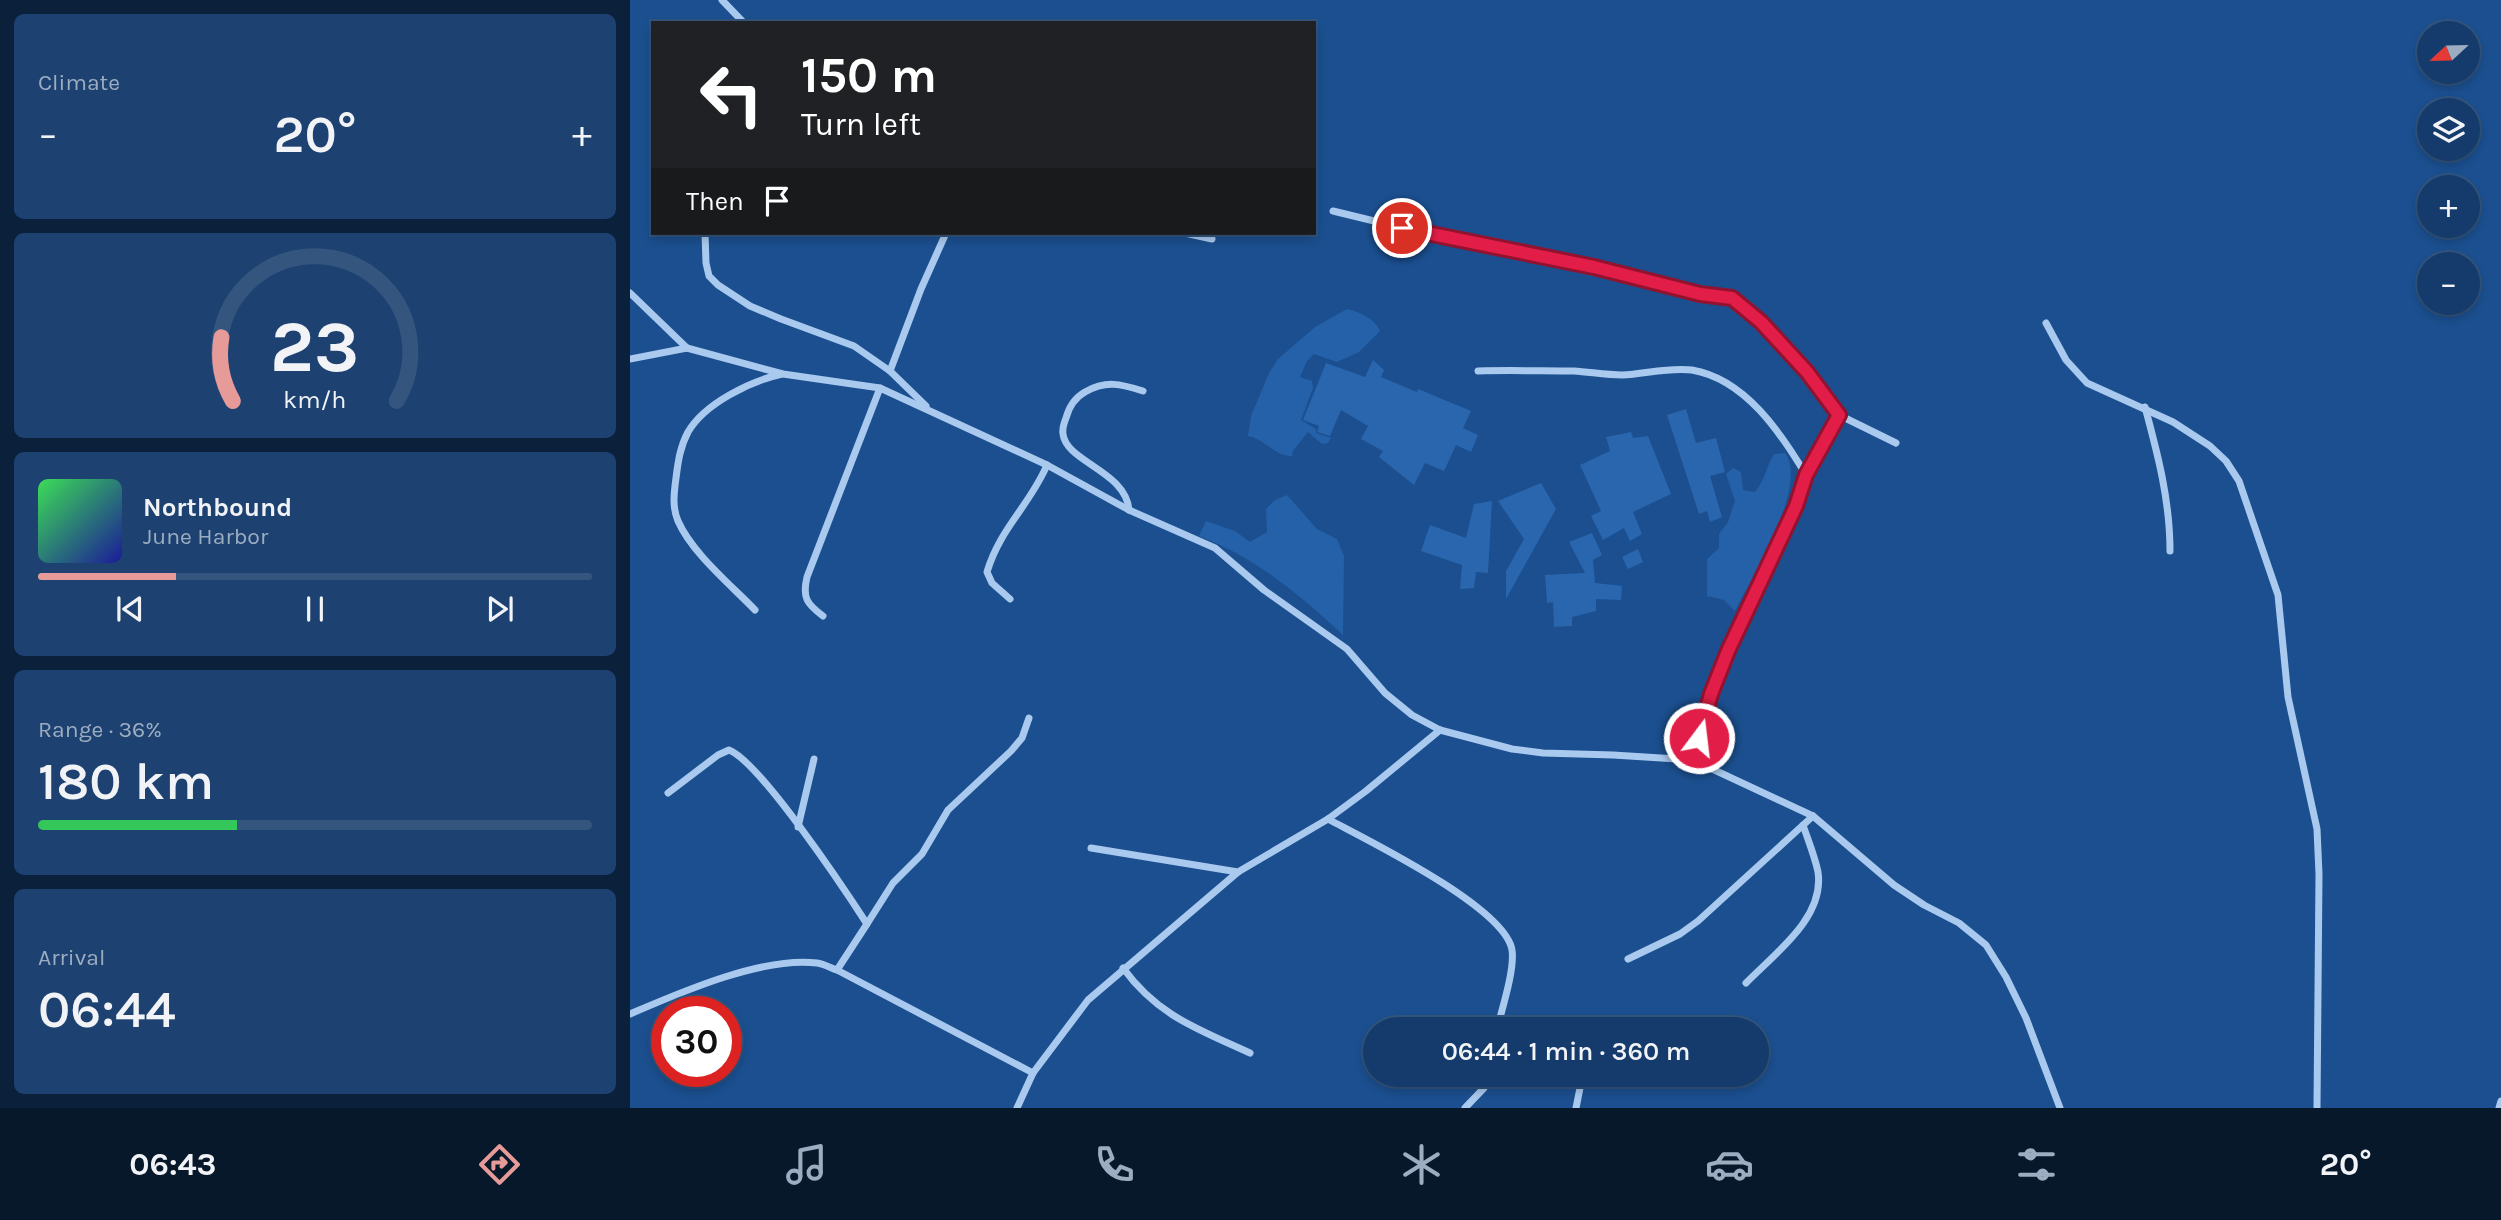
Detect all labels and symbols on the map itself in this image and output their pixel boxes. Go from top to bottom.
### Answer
north arrow [2417,21,2480,84]
pin [1372,198,1432,258]
position arrow [1662,701,1736,775]
speed limit sign: 30 [651,996,742,1087]

